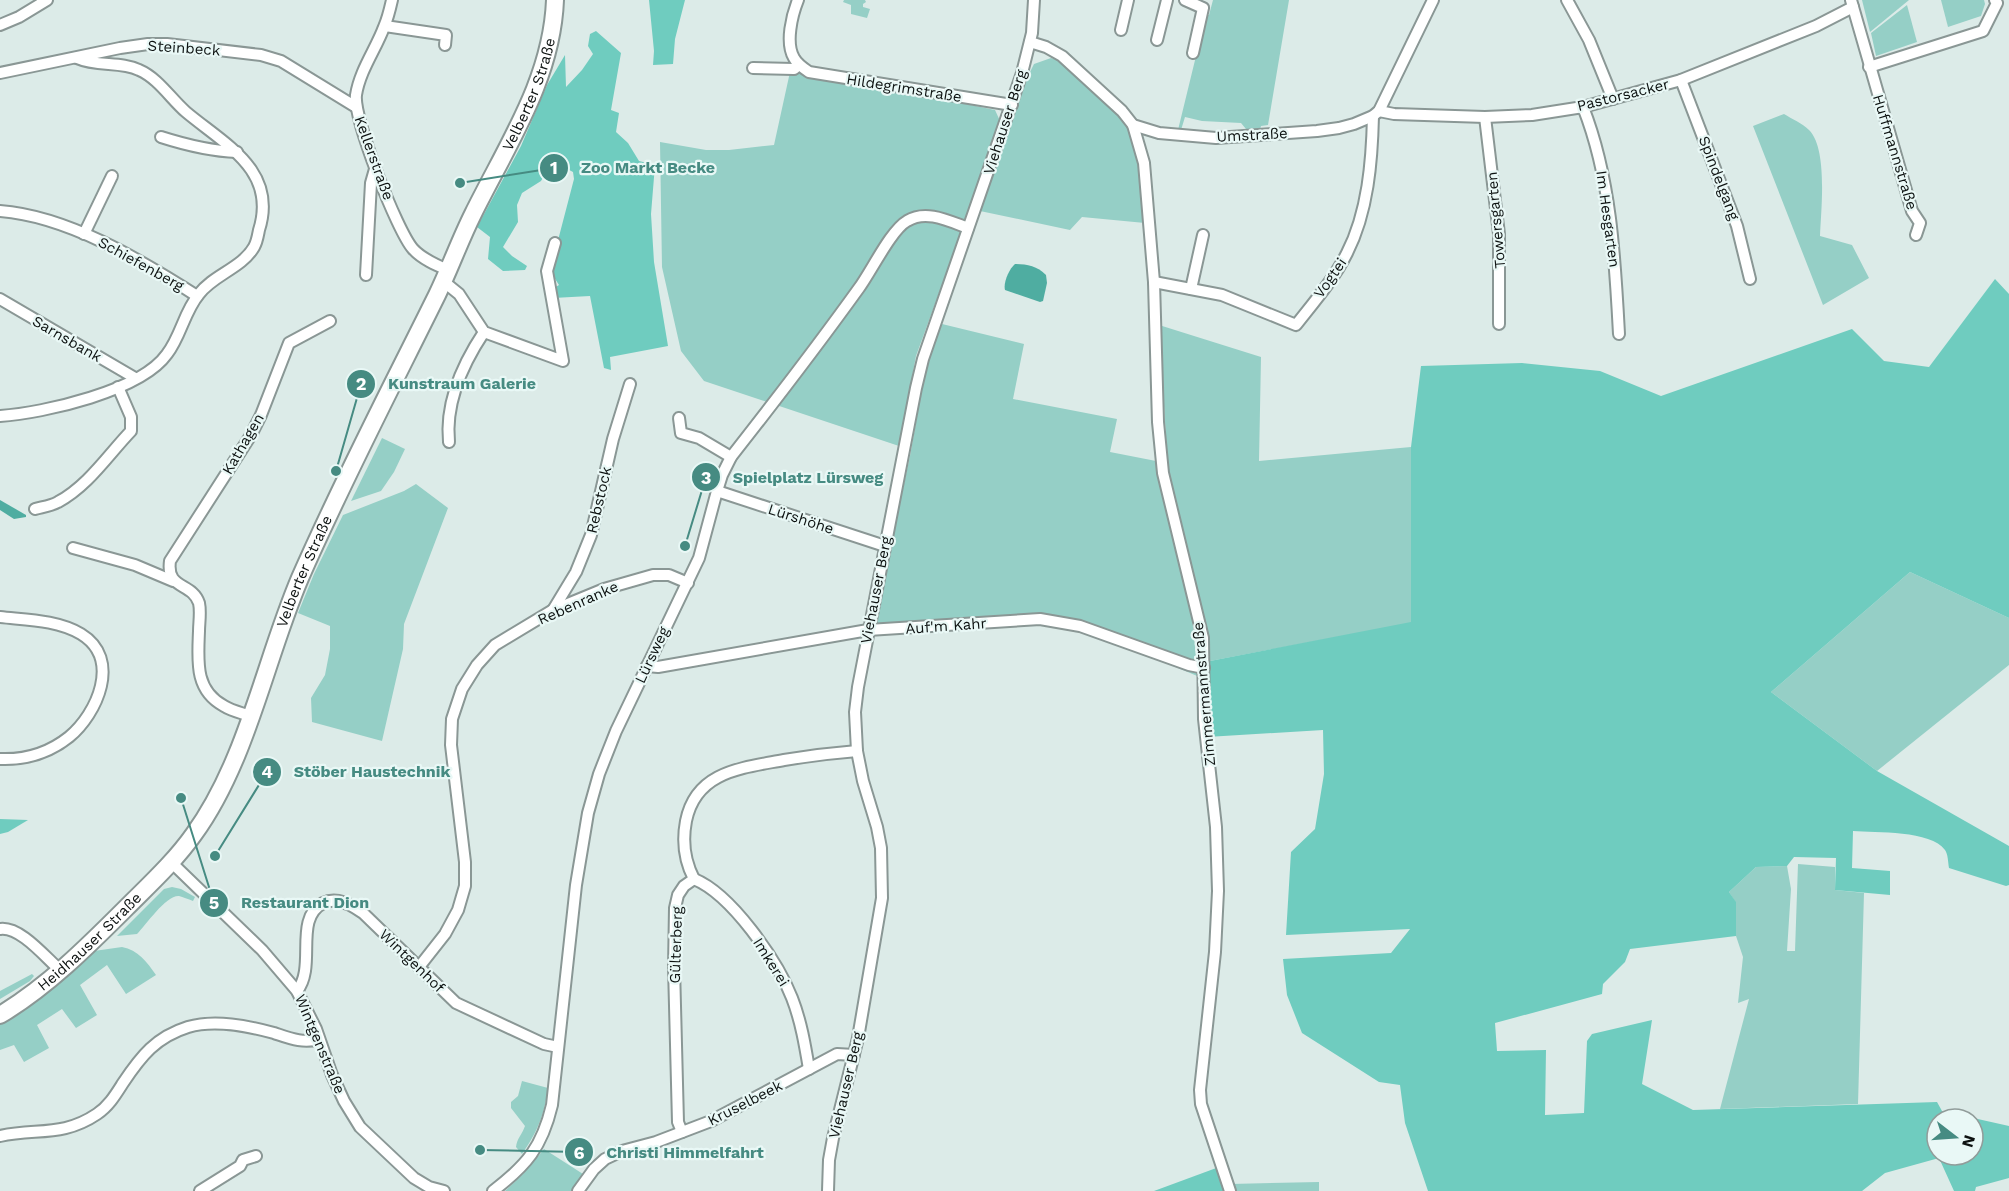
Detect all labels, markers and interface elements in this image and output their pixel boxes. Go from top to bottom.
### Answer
street label: Steinbeck [147,36,221,60]
street label: Velberter Straße [498,36,559,154]
street label: Viehauser Berg [980,67,1030,177]
street label: Hildegrimstraße [845,70,963,106]
street label: Pastorsacker [1575,75,1671,115]
street label: Huffmannstraße [1869,92,1921,212]
street label: Kellerstraße [350,114,398,202]
street label: Umstraße [1216,124,1288,146]
street label: Spindelgang [1695,133,1743,223]
callout: Zoo Markt Becke [539,151,727,185]
text: 1 [550,157,558,178]
text: Zoo Markt Becke [581,158,715,177]
street label: Im Hesgarten [1592,169,1624,269]
street label: Towersgarten [1483,171,1509,269]
street label: Schiefenberg [95,233,187,295]
street label: Vogtei [1310,254,1350,302]
street label: Sarnsbank [29,312,105,366]
callout: Kunstraum Galerie [346,367,548,401]
text: 2 [356,373,366,394]
text: Kunstraum Galerie [388,374,536,393]
street label: Kathagen [218,410,268,478]
callout: Spielplatz Lürsweg [691,460,895,494]
street label: Rebstock [583,464,616,535]
text: 3 [701,467,711,488]
text: Spielplatz Lürsweg [733,468,883,487]
street label: Lürshöhe [766,500,836,538]
street label: Velberter Straße [273,513,336,630]
street label: Viehauser Berg [857,535,895,645]
street label: Rebenranke [535,577,621,629]
street label: Auf'm Kahr [905,614,987,638]
street label: Zimmermannstraße [1189,621,1219,767]
street label: Lürsweg [631,624,673,686]
callout: Stöber Haustechnik [252,755,463,789]
text: 4 [261,761,273,782]
text: Stöber Haustechnik [294,762,450,781]
callout: Restaurant Dion [199,886,381,920]
street label: Heidhauser Straße [34,889,145,995]
text: 5 [209,892,219,913]
text: Restaurant Dion [241,893,369,912]
street label: Gülterberg [666,906,686,984]
street label: Wintgenhof [376,925,448,997]
street label: Imkerei [749,934,793,990]
street label: Wintgenstraße [291,992,349,1096]
street label: Viehauser Berg [825,1030,867,1140]
street label: Kruselbeek [705,1076,786,1130]
north arrow [1925,1107,1985,1167]
text: N [1958,1133,1980,1150]
callout: Christi Himmelfahrt [564,1135,776,1169]
text: 6 [573,1142,585,1163]
text: Christi Himmelfahrt [606,1143,764,1162]

